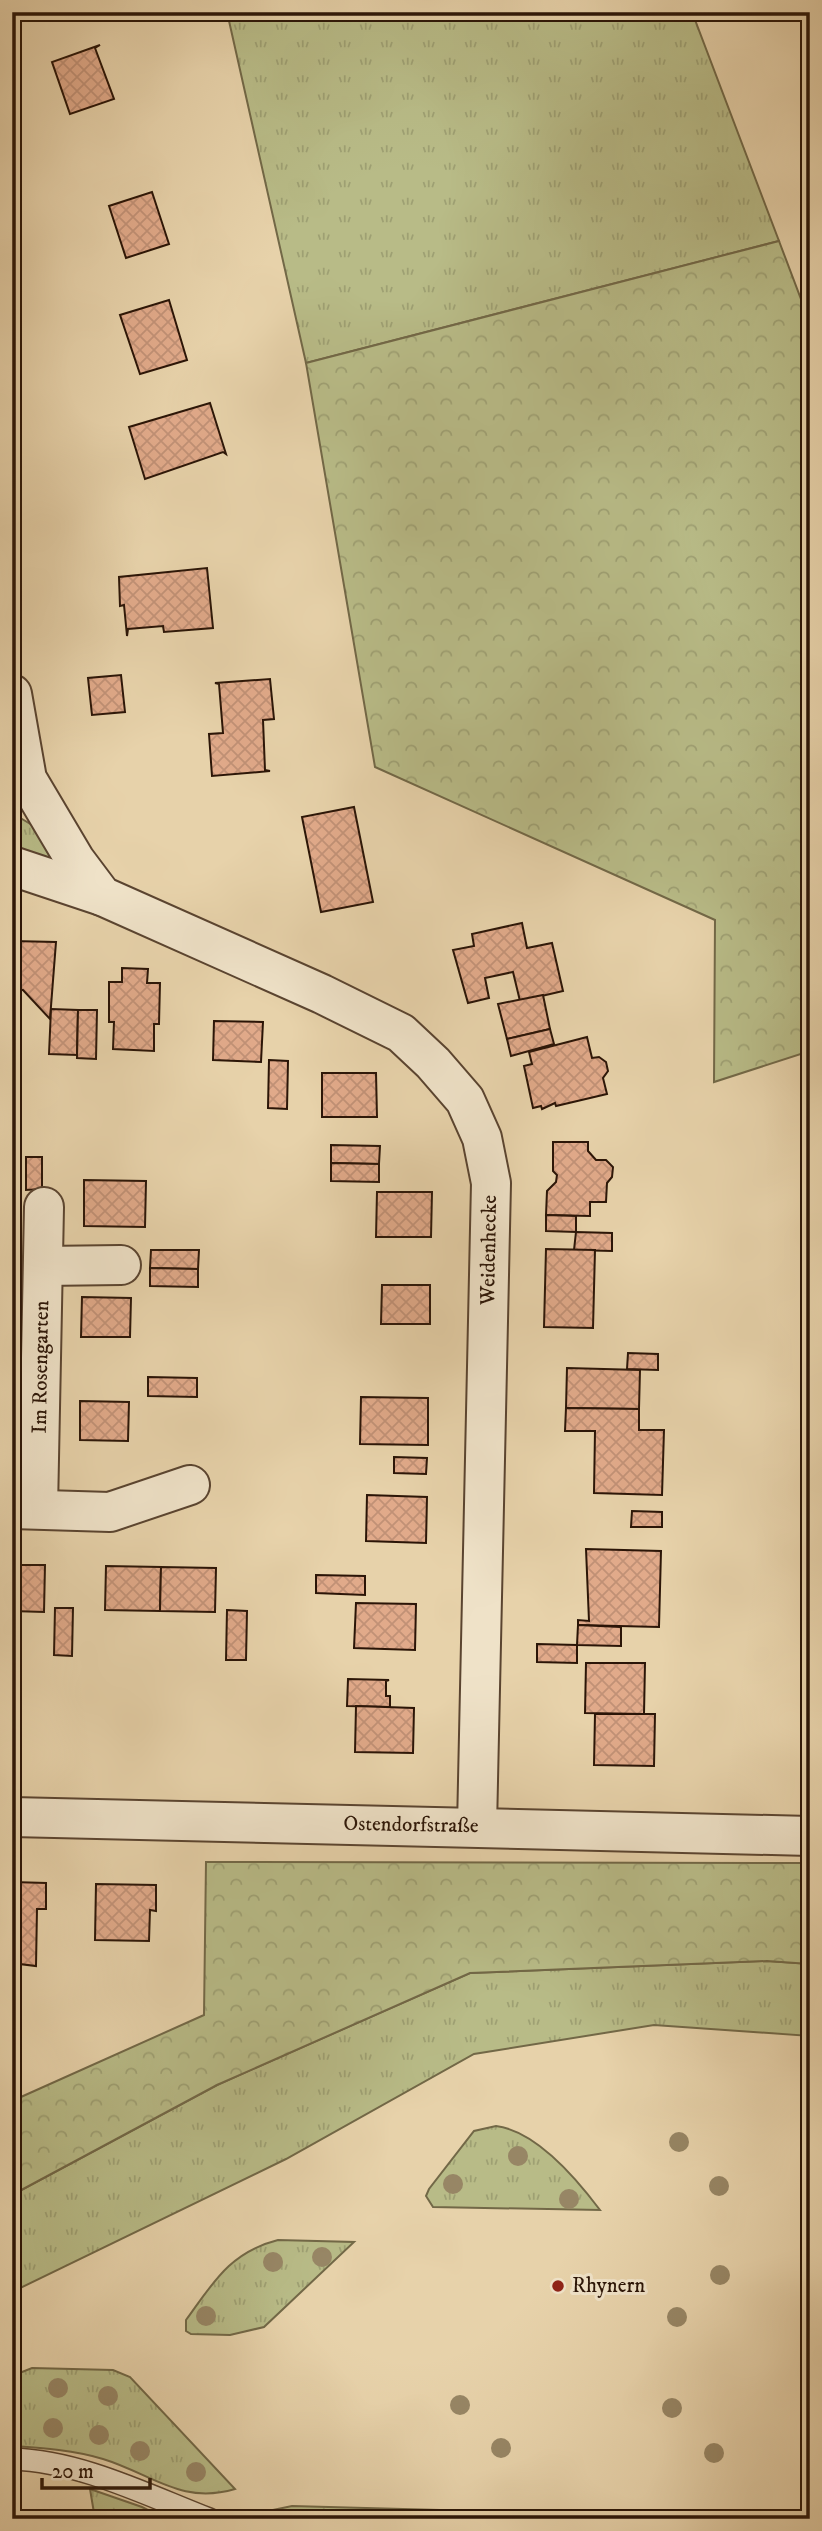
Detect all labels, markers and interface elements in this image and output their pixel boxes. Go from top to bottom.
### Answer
street label: Weidenhecke [475,1194,503,1306]
street label: Im Rosengarten [27,1300,55,1434]
street label: Ostendorfstraße [343,1811,479,1839]
place label: Rhynern [572,2273,645,2299]
marker: Rhynern [550,2278,566,2294]
scale bar [42,2447,150,2491]
text: 20 m [52,2459,94,2485]

